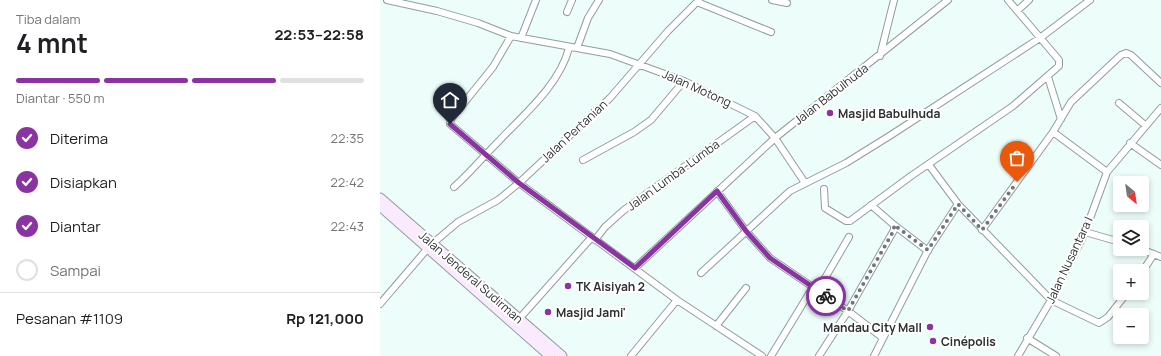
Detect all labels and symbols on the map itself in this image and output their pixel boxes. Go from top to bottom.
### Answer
street label: Jalan Babulhuda [790,59,872,129]
street label: Jalan Motong [660,65,734,111]
pin [433,83,467,124]
street label: Jalan Pertanian [537,96,611,166]
place label: Masjid Babulhuda [838,105,940,122]
marker: Masjid Babulhuda [825,108,835,118]
street label: Jalan Lumba-Lumba [623,136,723,214]
pin [1000,141,1034,182]
north arrow [1113,176,1149,212]
street label: Jalan Nusantara I [1041,214,1097,306]
street label: Jalan Jenderal Sudirman [415,227,527,327]
courier [806,276,846,316]
place label: TK Aisiyah 2 [576,278,645,295]
marker: TK Aisiyah 2 [563,281,573,291]
place label: Masjid Jami' [556,304,626,321]
marker: Masjid Jami' [543,307,553,317]
place label: Mandau City Mall [823,319,922,336]
marker: Mandau City Mall [925,322,935,332]
place label: Cinépolis [941,333,996,350]
marker: Cinépolis [928,336,938,346]

